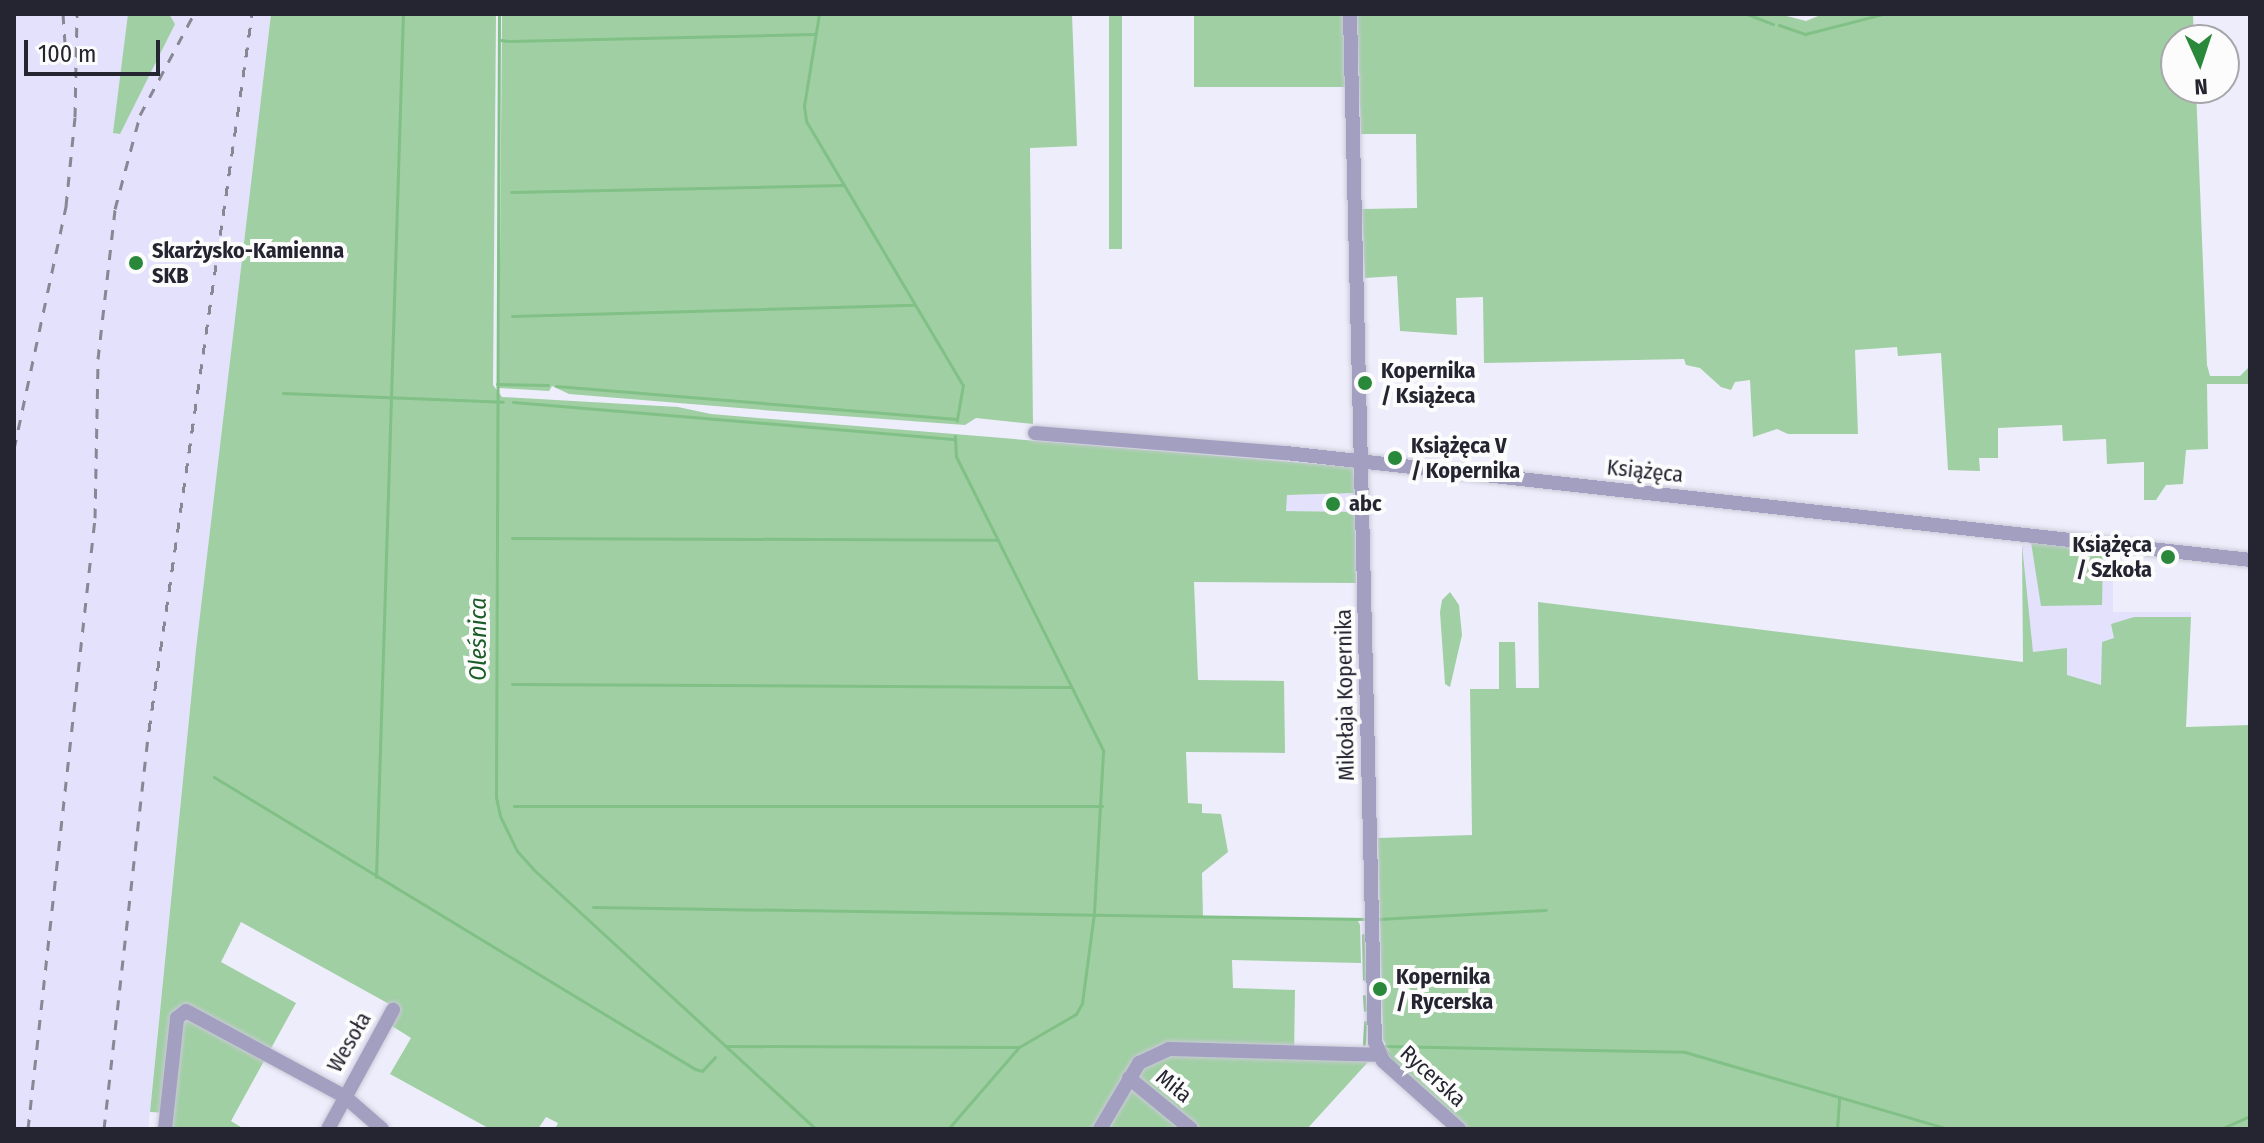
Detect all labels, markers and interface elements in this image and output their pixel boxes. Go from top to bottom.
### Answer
scale bar [28,24,164,74]
north arrow [2160,24,2240,104]
text: 100 m [38,40,96,68]
text: N [2194,73,2208,100]
place label: Skarżysko-Kamienna SKB [152,237,344,288]
marker: Skarżysko-Kamienna SKB [127,254,145,272]
place label: Kopernika / Książeca [1381,357,1475,408]
marker: Kopernika / Książeca [1356,374,1374,392]
place label: Książęca V / Kopernika [1411,432,1520,484]
marker: Książęca V / Kopernika [1386,449,1404,467]
street label: Książęca [1605,454,1685,488]
place label: abc [1349,491,1381,517]
marker: abc [1324,495,1342,513]
place label: Książęca / Szkoła [2072,531,2152,582]
marker: Książęca / Szkoła [2159,548,2177,566]
water label: Oleśnica [465,597,493,681]
street label: Mikołaja Kopernika [1330,609,1360,781]
place label: Kopernika / Rycerska [1396,963,1493,1014]
marker: Kopernika / Rycerska [1371,980,1389,998]
street label: Wesoła [321,1007,377,1077]
street label: Rycerska [1395,1040,1471,1112]
street label: Miła [1151,1064,1197,1108]

